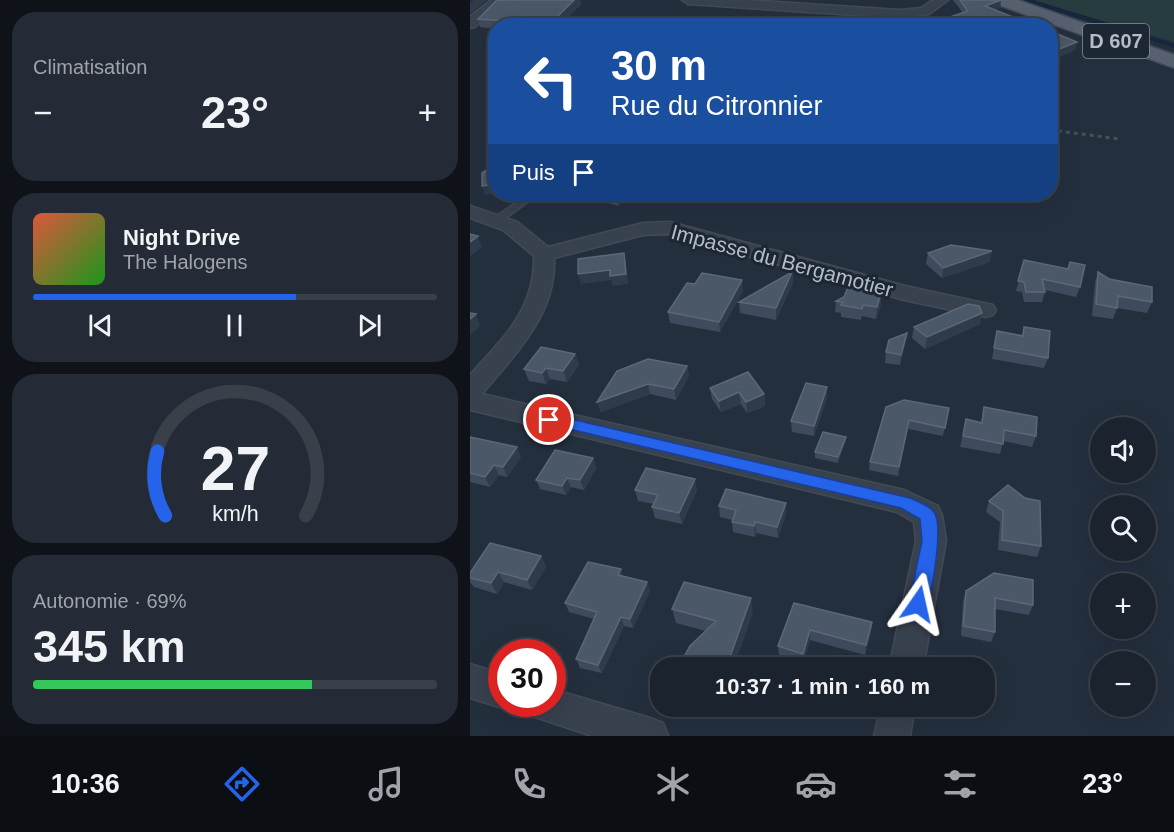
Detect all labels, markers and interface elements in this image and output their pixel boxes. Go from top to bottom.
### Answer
road number: D 607 [1083,24,1149,58]
icon: left [512,42,590,120]
text: 30 m [611,42,707,89]
text: Climatisation [33,56,147,78]
text: 23° [201,87,269,138]
text: Rue du Citronnier [611,91,823,121]
text: − [33,94,52,131]
text: + [418,94,437,131]
icon: arrive [567,156,600,189]
text: Puis [512,160,555,185]
street label: Impasse du Bergamotier [669,220,896,301]
text: Night Drive [123,225,240,250]
text: The Halogens [123,251,248,273]
icon: previous [84,309,117,342]
icon: pause [218,309,251,342]
icon: next [353,309,386,342]
pin [523,394,574,445]
icon: arrive [532,403,565,436]
map controls [1090,417,1156,717]
button: sound [1090,417,1156,483]
text: 27 [200,434,270,503]
button: search [1090,495,1156,561]
text: km/h [212,502,258,526]
position arrow [886,572,950,636]
button: + [1090,573,1156,639]
text: Autonomie · 69% [33,590,186,612]
text: 345 km [33,621,186,672]
speed limit sign: 30 [488,639,566,717]
button: − [1090,651,1156,717]
text: 10:37 · 1 min · 160 m [715,674,930,699]
icon: directions [221,763,263,805]
icon: music [365,763,407,805]
icon: phone [508,763,550,805]
icon: climate [652,763,694,805]
icon: car [795,763,837,805]
icon: filters [939,763,981,805]
text: 10:36 [51,769,120,799]
text: 23° [1082,769,1123,799]

